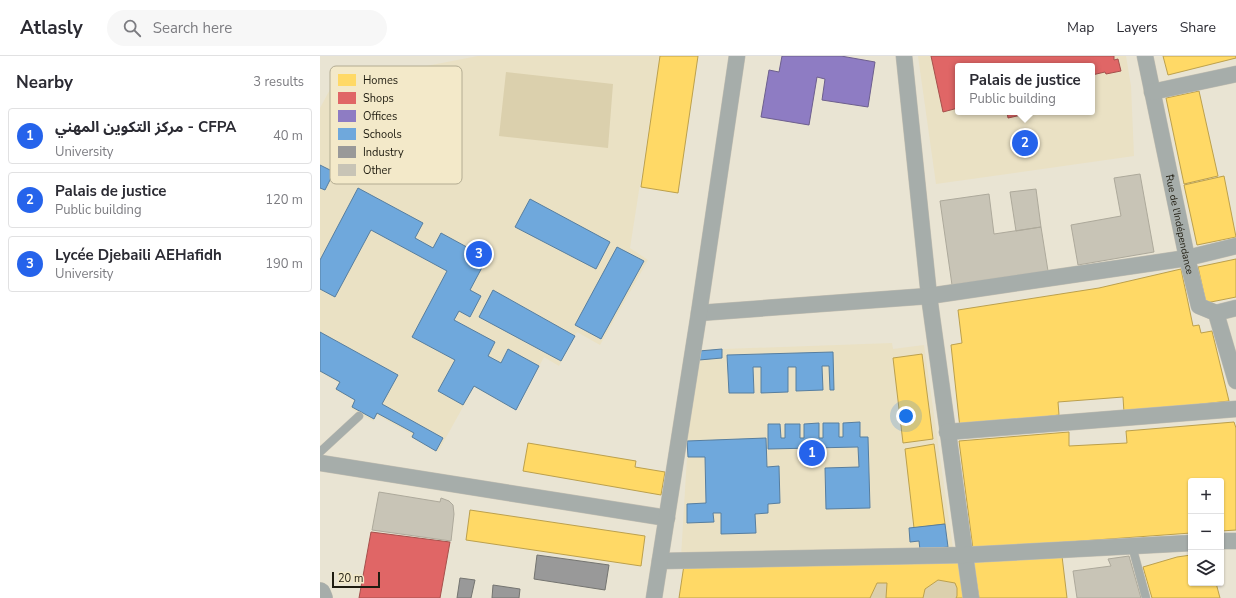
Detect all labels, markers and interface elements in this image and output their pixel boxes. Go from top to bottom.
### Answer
search box [107,10,387,46]
text: Atlasly [20,15,83,41]
icon: search [121,17,143,39]
text: Search here [153,18,232,38]
text: Map [1067,18,1094,37]
text: Layers [1116,18,1158,37]
text: Share [1180,18,1216,37]
popup [955,63,1095,115]
legend [330,66,462,184]
text: Palais de justice [969,70,1081,90]
text: Nearby [16,71,73,94]
text: 3 results [253,73,304,91]
text: Homes [363,73,398,88]
text: Public building [969,90,1056,108]
text: Shops [363,91,394,106]
text: Offices [363,109,397,124]
text: مركز التكوين المهني - CFPA [55,117,236,137]
text: 1 [26,127,34,145]
text: 40 m [273,127,303,145]
text: Schools [363,127,402,142]
pin: 2 [1012,128,1038,158]
text: University [55,143,114,161]
text: Industry [363,145,404,160]
text: Other [363,163,391,178]
street label: ٌRue de l'Indépendance [1162,173,1197,276]
text: Palais de justice [55,181,166,201]
text: 2 [26,191,34,209]
text: 120 m [265,191,303,209]
text: Public building [55,201,142,219]
pin: 3 [466,239,492,269]
text: Lycée Djebaili AEHafidh [55,245,222,265]
text: 3 [26,255,34,273]
text: 190 m [265,255,303,273]
text: University [55,265,114,283]
your location [896,406,916,426]
pin: 1 [799,438,825,468]
map controls [1188,478,1224,586]
button: + [1188,478,1224,514]
button: − [1188,514,1224,550]
button: layers [1188,550,1224,586]
scale bar [332,570,380,589]
text: 20 m [338,571,363,586]

